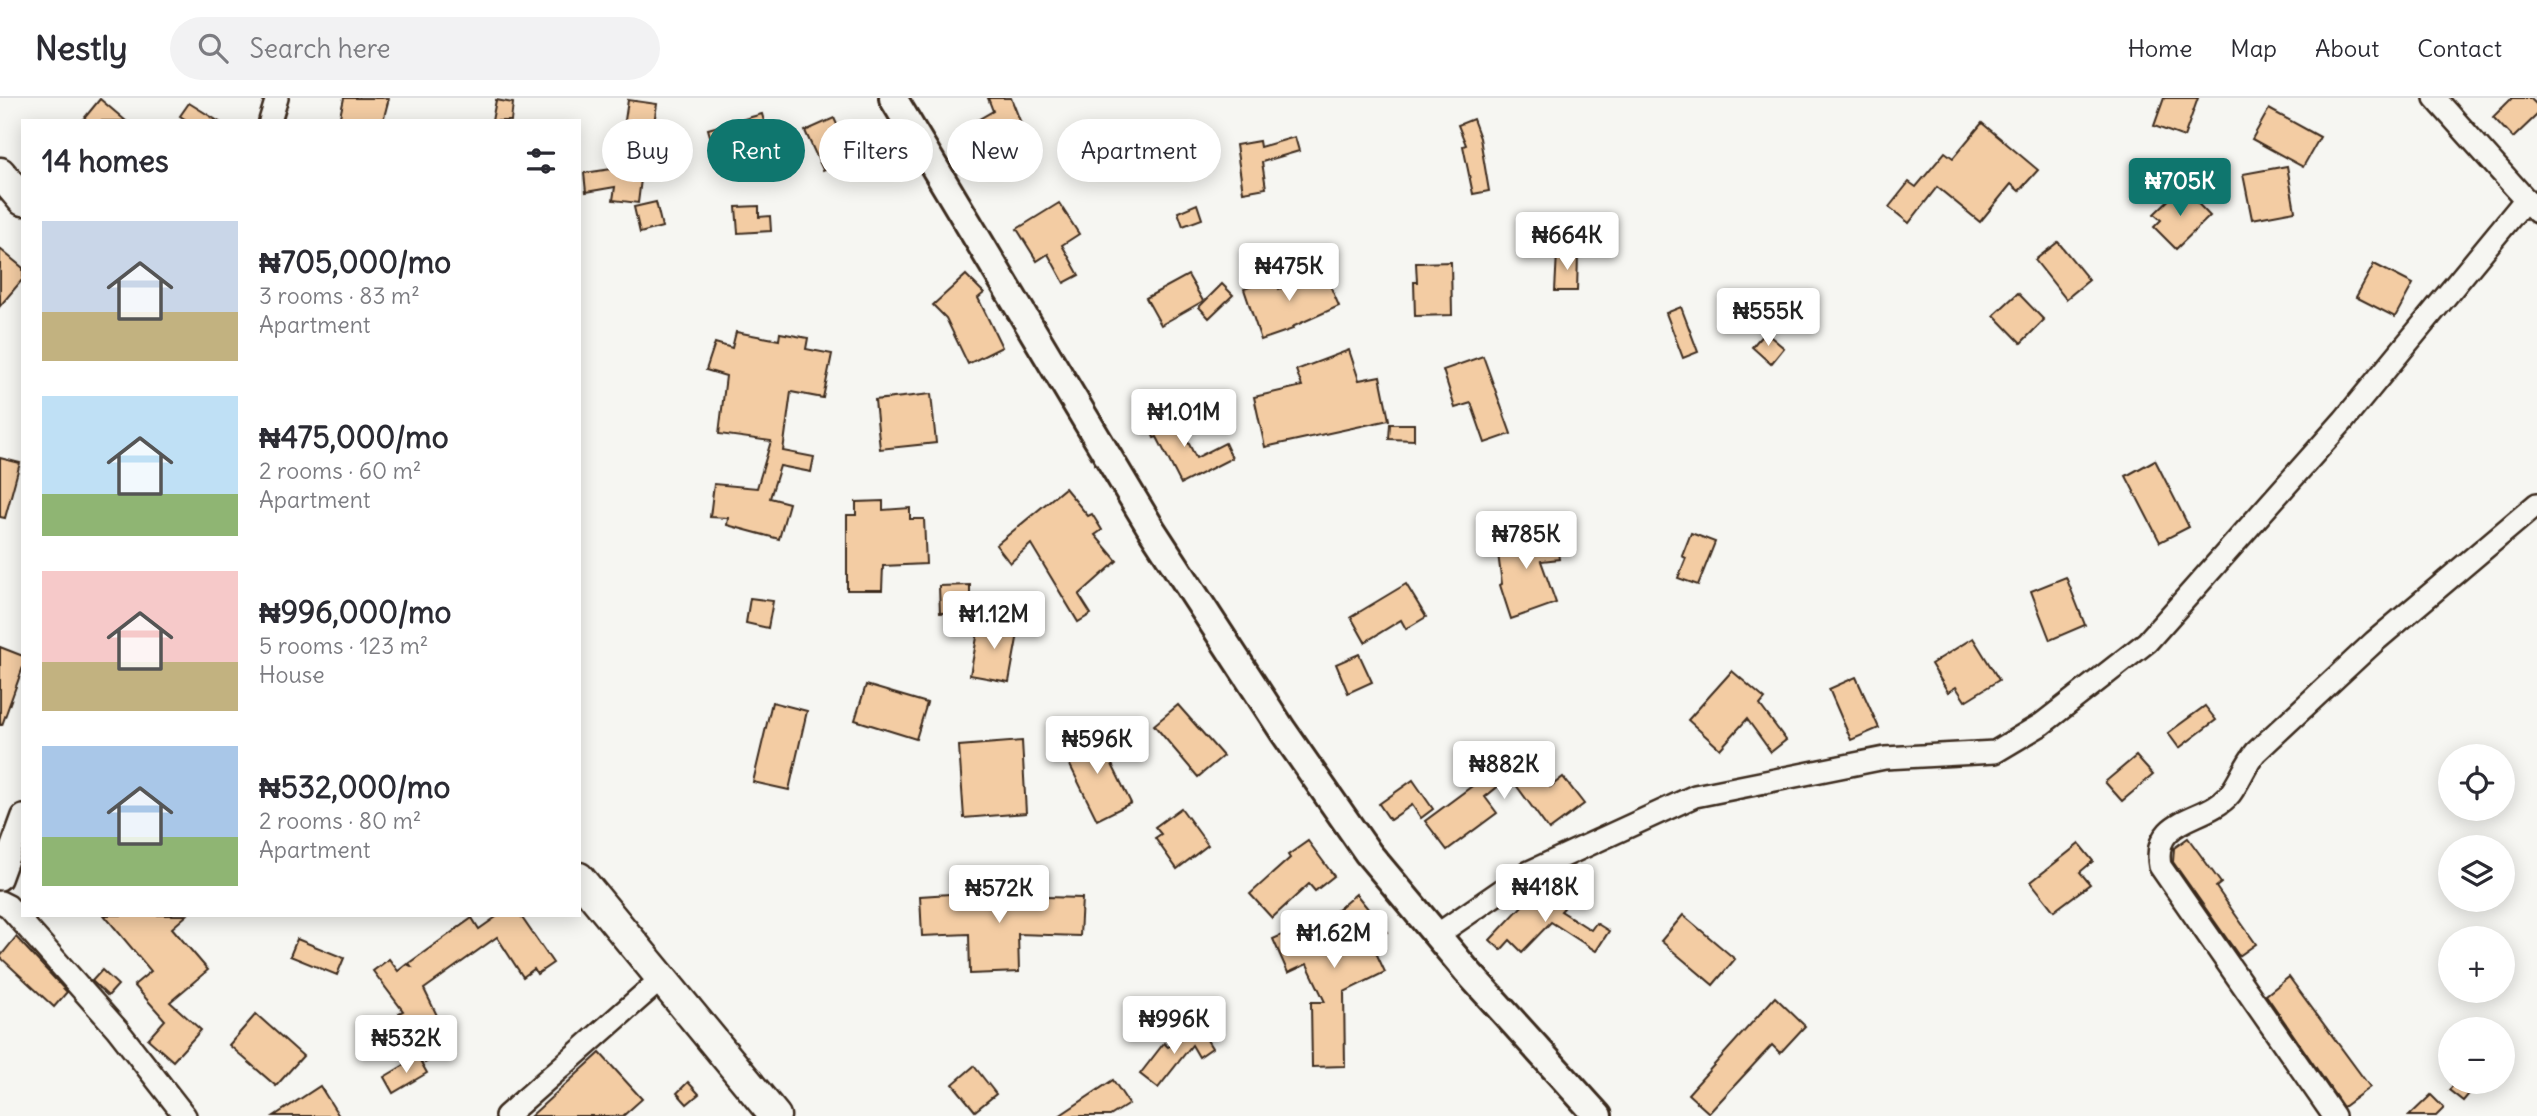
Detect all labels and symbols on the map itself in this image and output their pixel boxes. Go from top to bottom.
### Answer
pin: ₦705K [2131,158,2229,218]
pin: ₦664K [1518,212,1616,272]
pin: ₦475K [1240,244,1338,303]
pin: ₦555K [1719,288,1817,348]
pin: ₦1.01M [1127,390,1241,449]
pin: ₦785K [1477,512,1575,571]
pin: ₦1.12M [937,592,1051,651]
pin: ₦596K [1048,716,1146,776]
pin: ₦882K [1455,742,1553,801]
pin: ₦418K [1496,864,1594,924]
pin: ₦572K [950,866,1048,925]
pin: ₦1.62M [1277,910,1391,970]
pin: ₦996K [1125,996,1223,1056]
pin: ₦532K [357,1016,455,1075]

